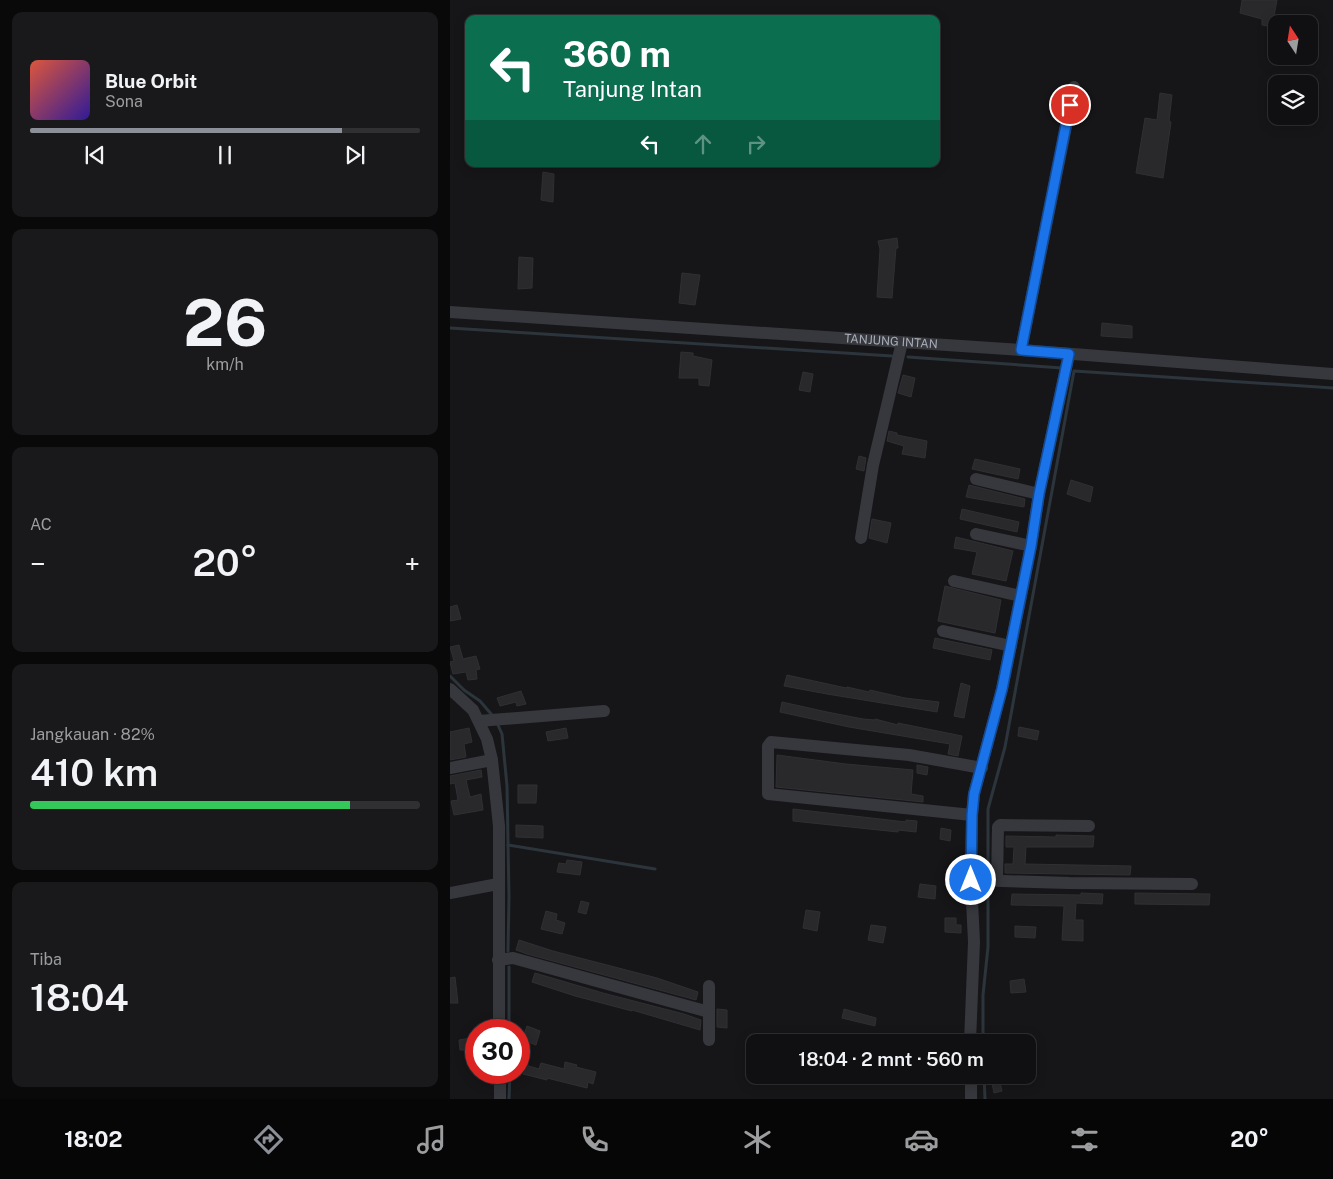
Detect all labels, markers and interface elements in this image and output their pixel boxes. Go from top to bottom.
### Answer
north arrow [1268,15,1318,65]
map controls [1268,15,1318,125]
text: 360 m [563,34,671,75]
icon: left [480,35,545,100]
text: Blue Orbit [105,70,197,92]
button: layers [1268,75,1318,125]
text: Tanjung Intan [563,76,702,102]
pin [1049,84,1091,126]
icon: arrive [1056,91,1084,119]
text: Sona [105,92,143,111]
icon: left [636,130,664,158]
icon: ahead [689,130,717,158]
icon: right [742,130,770,158]
icon: previous [81,141,109,169]
icon: pause [211,141,239,169]
icon: next [341,141,369,169]
text: 26 [183,284,267,361]
street label: TANJUNG INTAN [844,331,938,351]
text: km/h [206,355,244,374]
text: AC [30,515,52,534]
text: 20° [192,540,258,585]
text: − [30,547,46,580]
text: + [404,547,420,580]
text: Jangkauan · 82% [30,725,155,744]
text: 410 km [30,750,158,795]
position arrow [944,853,996,905]
text: Tiba [30,950,62,969]
text: 18:04 [30,975,129,1020]
speed limit sign: 30 [465,1019,530,1084]
text: 18:04 · 2 mnt · 560 m [798,1048,984,1070]
icon: directions [251,1122,286,1157]
icon: music [414,1122,449,1157]
icon: phone [577,1122,612,1157]
icon: climate [740,1122,775,1157]
icon: car [904,1122,939,1157]
icon: filters [1067,1122,1102,1157]
text: 18:02 [64,1126,122,1152]
text: 20° [1230,1126,1269,1152]

